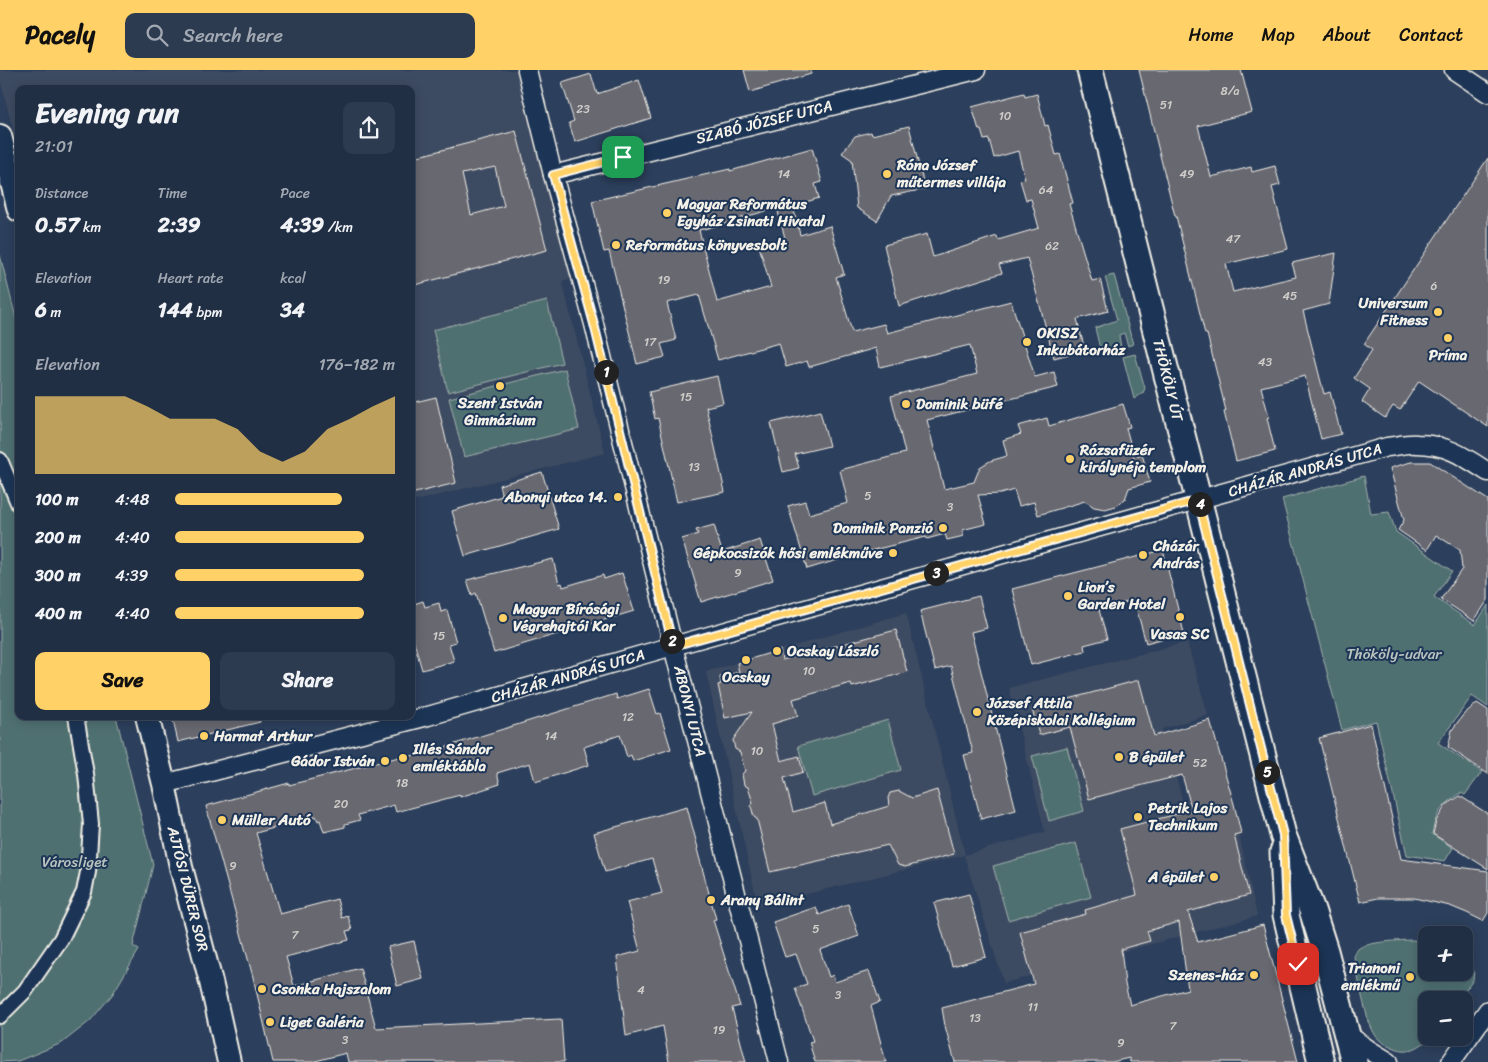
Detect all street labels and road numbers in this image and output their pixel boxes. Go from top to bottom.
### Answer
street label: SZABÓ JÓZSEF UTCA [693,92,835,152]
street label: THÖKÖLY ÚT [1145,336,1191,425]
street label: CHÁZÁR ANDRÁS UTCA [1225,436,1385,504]
street label: CHÁZÁR ANDRÁS UTCA [488,642,648,710]
street label: ABONYI UTCA [666,662,714,759]
street label: AJTÓSI DÜRER SOR [160,823,216,954]

